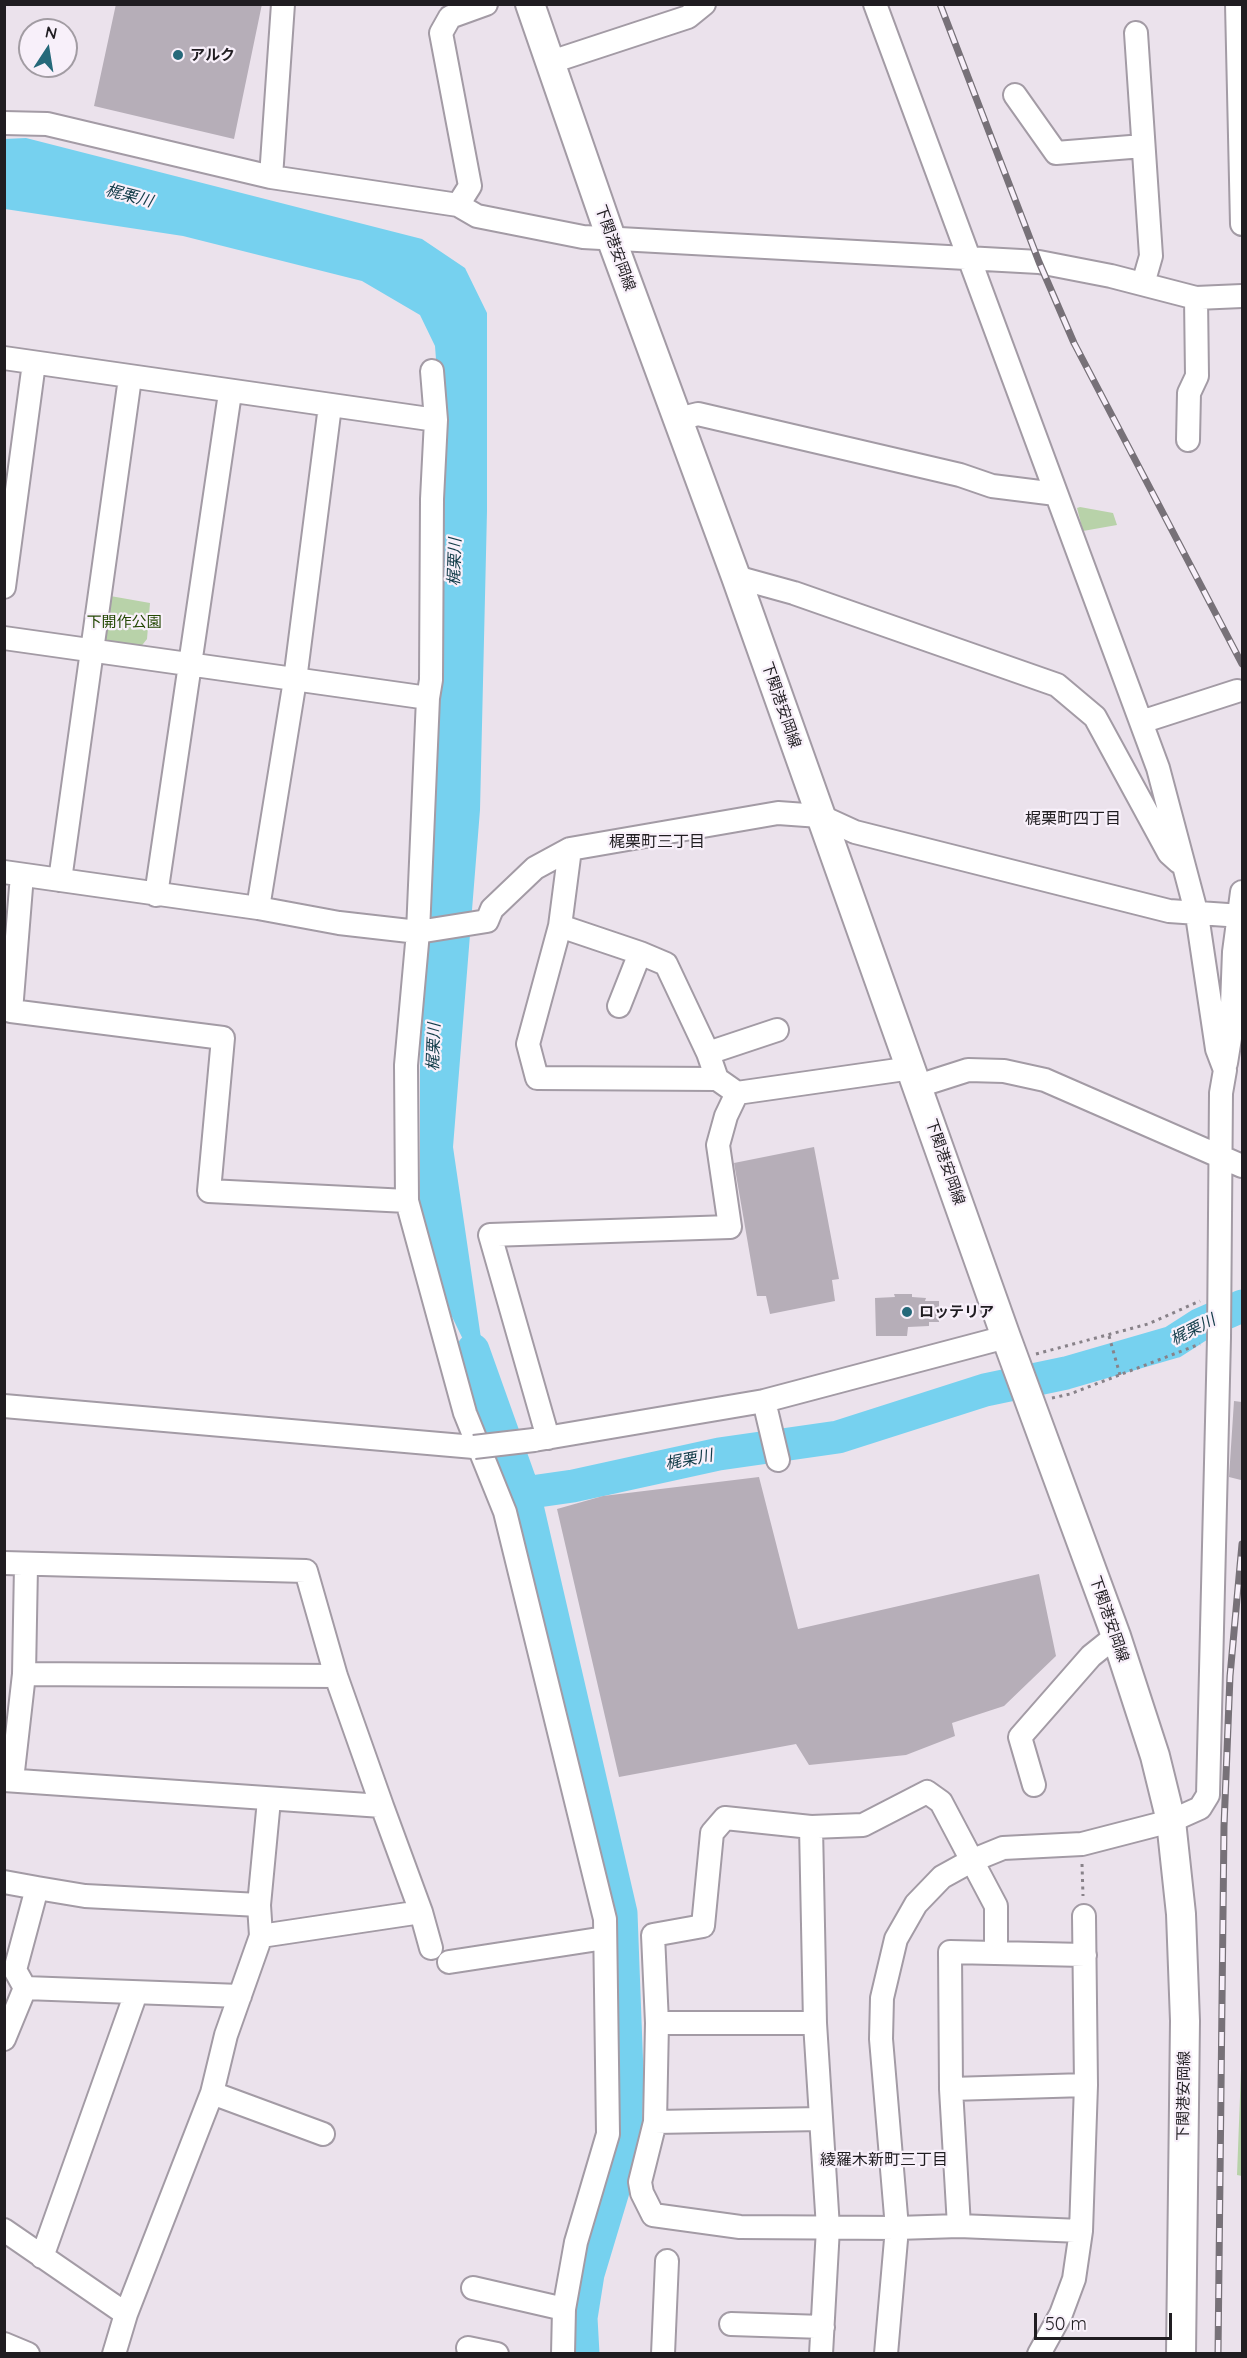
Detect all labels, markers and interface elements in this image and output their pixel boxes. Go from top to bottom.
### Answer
north arrow [18,18,78,78]
text: N [43,21,59,43]
place label: アルク [190,46,235,64]
marker: アルク [171,48,185,62]
water label: 梶栗川 [103,181,155,211]
street label: 下関港安岡線 [591,203,639,293]
water label: 梶栗川 [445,538,465,586]
park label: 下開作公園 [87,613,161,631]
street label: 下関港安岡線 [758,660,804,750]
district label: 梶栗町四丁目 [1025,809,1121,829]
district label: 梶栗町三丁目 [609,832,705,852]
water label: 梶栗川 [424,1023,444,1071]
street label: 下関港安岡線 [922,1117,968,1207]
place label: ロッテリア [919,1303,994,1321]
marker: ロッテリア [900,1305,914,1319]
water label: 梶栗川 [1167,1311,1219,1349]
water label: 梶栗川 [664,1446,714,1474]
street label: 下関港安岡線 [1086,1574,1132,1664]
street label: 下関港安岡線 [1174,2051,1194,2141]
district label: 綾羅木新町三丁目 [820,2150,948,2170]
scale bar [1037,2301,1175,2339]
text: 50 m [1045,2312,1087,2335]

